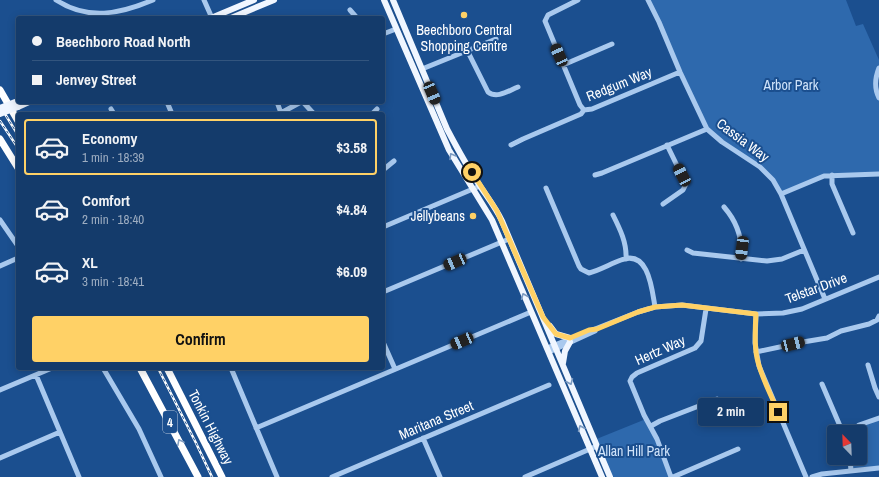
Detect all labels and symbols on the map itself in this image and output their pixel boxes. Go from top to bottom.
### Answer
marker: Beechboro Central Shopping Centre [459,10,469,20]
place label: Beechboro Central Shopping Centre [416,21,512,55]
car [549,42,569,68]
street label: Redgum Way [584,63,655,105]
park label: Arbor Park [763,76,819,94]
car [422,80,442,106]
street label: Cassia Way [713,114,773,166]
one-way arrow [450,153,457,160]
car [671,162,693,188]
route start [463,163,481,181]
place label: Jellybeans [411,207,465,225]
marker: Jellybeans [468,211,478,221]
car [735,235,749,261]
car [442,252,468,272]
street label: Telstar Drive [783,269,849,307]
one-way arrow [521,292,529,299]
car [449,331,475,351]
street label: Hertz Way [632,331,688,369]
car [780,335,806,353]
one-way arrow [566,379,574,386]
street label: Tonkin Highway [184,387,238,468]
street label: Maritana Street [396,396,476,444]
callout: 2 min [698,398,764,426]
route end [769,403,787,421]
road number: 4 [163,411,177,433]
one-way arrow [578,425,586,433]
north arrow [827,425,867,465]
one-way arrow [177,439,185,446]
park label: Allan Hill Park [597,442,670,460]

